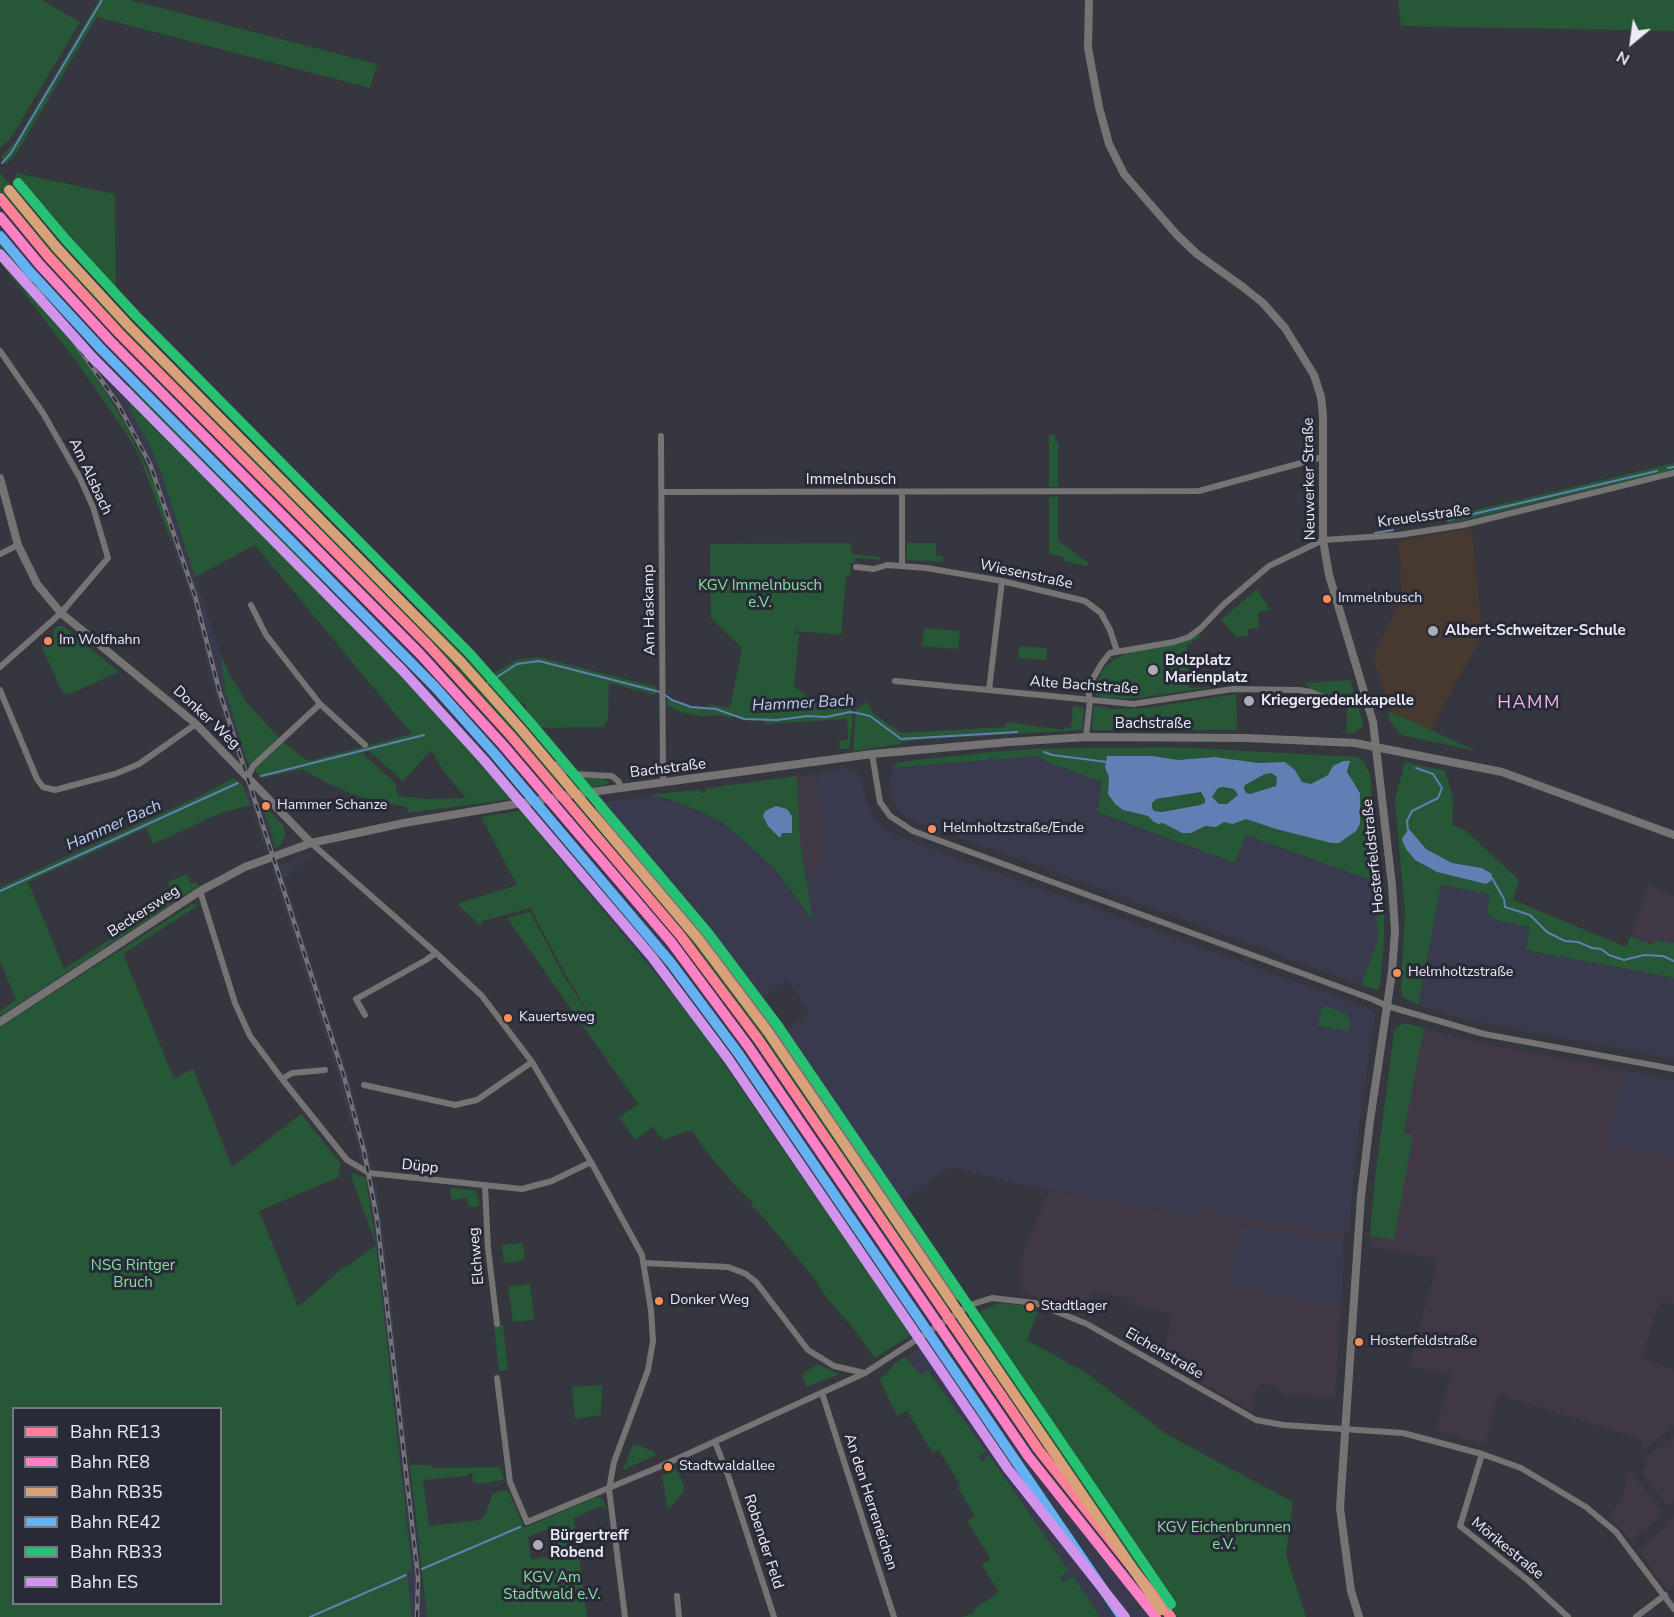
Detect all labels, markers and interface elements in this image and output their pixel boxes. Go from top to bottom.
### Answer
north arrow [1602,12,1662,72]
text: N [1613,45,1634,70]
street label: Neuwerker Straße [1300,417,1320,541]
street label: Am Alsbach [64,436,116,518]
street label: Immelnbusch [806,471,896,489]
street label: Kreuelsstraße [1376,502,1472,532]
street label: Wiesenstraße [978,556,1074,594]
street label: Am Haskamp [640,564,660,656]
park label: KGV Immelnbusch e.V. [698,577,822,612]
place label: Immelnbusch [1338,591,1422,607]
marker: Immelnbusch [1321,593,1333,605]
place label: Albert-Schweitzer-Schule [1445,622,1626,640]
marker: Albert-Schweitzer-Schule [1426,624,1440,638]
place label: Im Wolfhahn [59,633,141,649]
marker: Im Wolfhahn [42,635,54,647]
place label: Bolzplatz Marienplatz [1165,652,1248,687]
marker: Bolzplatz Marienplatz [1146,663,1160,677]
street label: Alte Bachstraße [1029,673,1139,699]
street label: Donker Weg [169,682,243,754]
water label: Hammer Bach [751,692,855,716]
place label: Kriegergedenkkapelle [1261,692,1414,710]
district label: HAMM [1497,693,1561,715]
marker: Kriegergedenkkapelle [1242,694,1256,708]
street label: Bachstraße [1115,715,1191,733]
street label: Bachstraße [629,755,707,783]
water label: Hammer Bach [63,796,165,856]
place label: Hammer Schanze [277,798,387,814]
street label: Hosterfeldstraße [1359,798,1389,914]
marker: Hammer Schanze [260,800,272,812]
place label: Helmholtzstraße/Ende [943,821,1084,837]
marker: Helmholtzstraße/Ende [926,823,938,835]
street label: Beckersweg [105,882,183,942]
place label: Helmholtzstraße [1408,965,1513,981]
marker: Helmholtzstraße [1391,967,1403,979]
place label: Kauertsweg [519,1010,595,1026]
marker: Kauertsweg [502,1012,514,1024]
street label: Düpp [401,1156,439,1178]
street label: Elchweg [466,1226,488,1286]
park label: NSG Rintger Bruch [91,1257,175,1292]
place label: Donker Weg [670,1293,749,1309]
marker: Donker Weg [653,1295,665,1307]
place label: Stadtlager [1041,1299,1107,1315]
marker: Stadtlager [1024,1301,1036,1313]
street label: Eichenstraße [1122,1324,1206,1384]
place label: Hosterfeldstraße [1370,1334,1477,1350]
marker: Hosterfeldstraße [1353,1336,1365,1348]
legend [12,1407,222,1605]
text: Bahn RE13 [70,1420,161,1444]
street label: An den Herreneichen [839,1432,901,1572]
text: Bahn RE8 [70,1450,150,1474]
place label: Stadtwaldallee [679,1459,775,1475]
marker: Stadtwaldallee [662,1461,674,1473]
text: Bahn RB35 [70,1480,163,1504]
street label: Robender Feld [739,1492,787,1592]
text: Bahn RE42 [70,1510,161,1534]
street label: Mörikestraße [1467,1514,1547,1584]
park label: KGV Eichenbrunnen e.V. [1157,1519,1291,1554]
place label: Bürgertreff Robend [550,1527,628,1562]
marker: Bürgertreff Robend [531,1538,545,1552]
text: Bahn RB33 [70,1540,163,1564]
park label: KGV Am Stadtwald e.V. [503,1569,601,1604]
text: Bahn ES [70,1570,138,1594]

